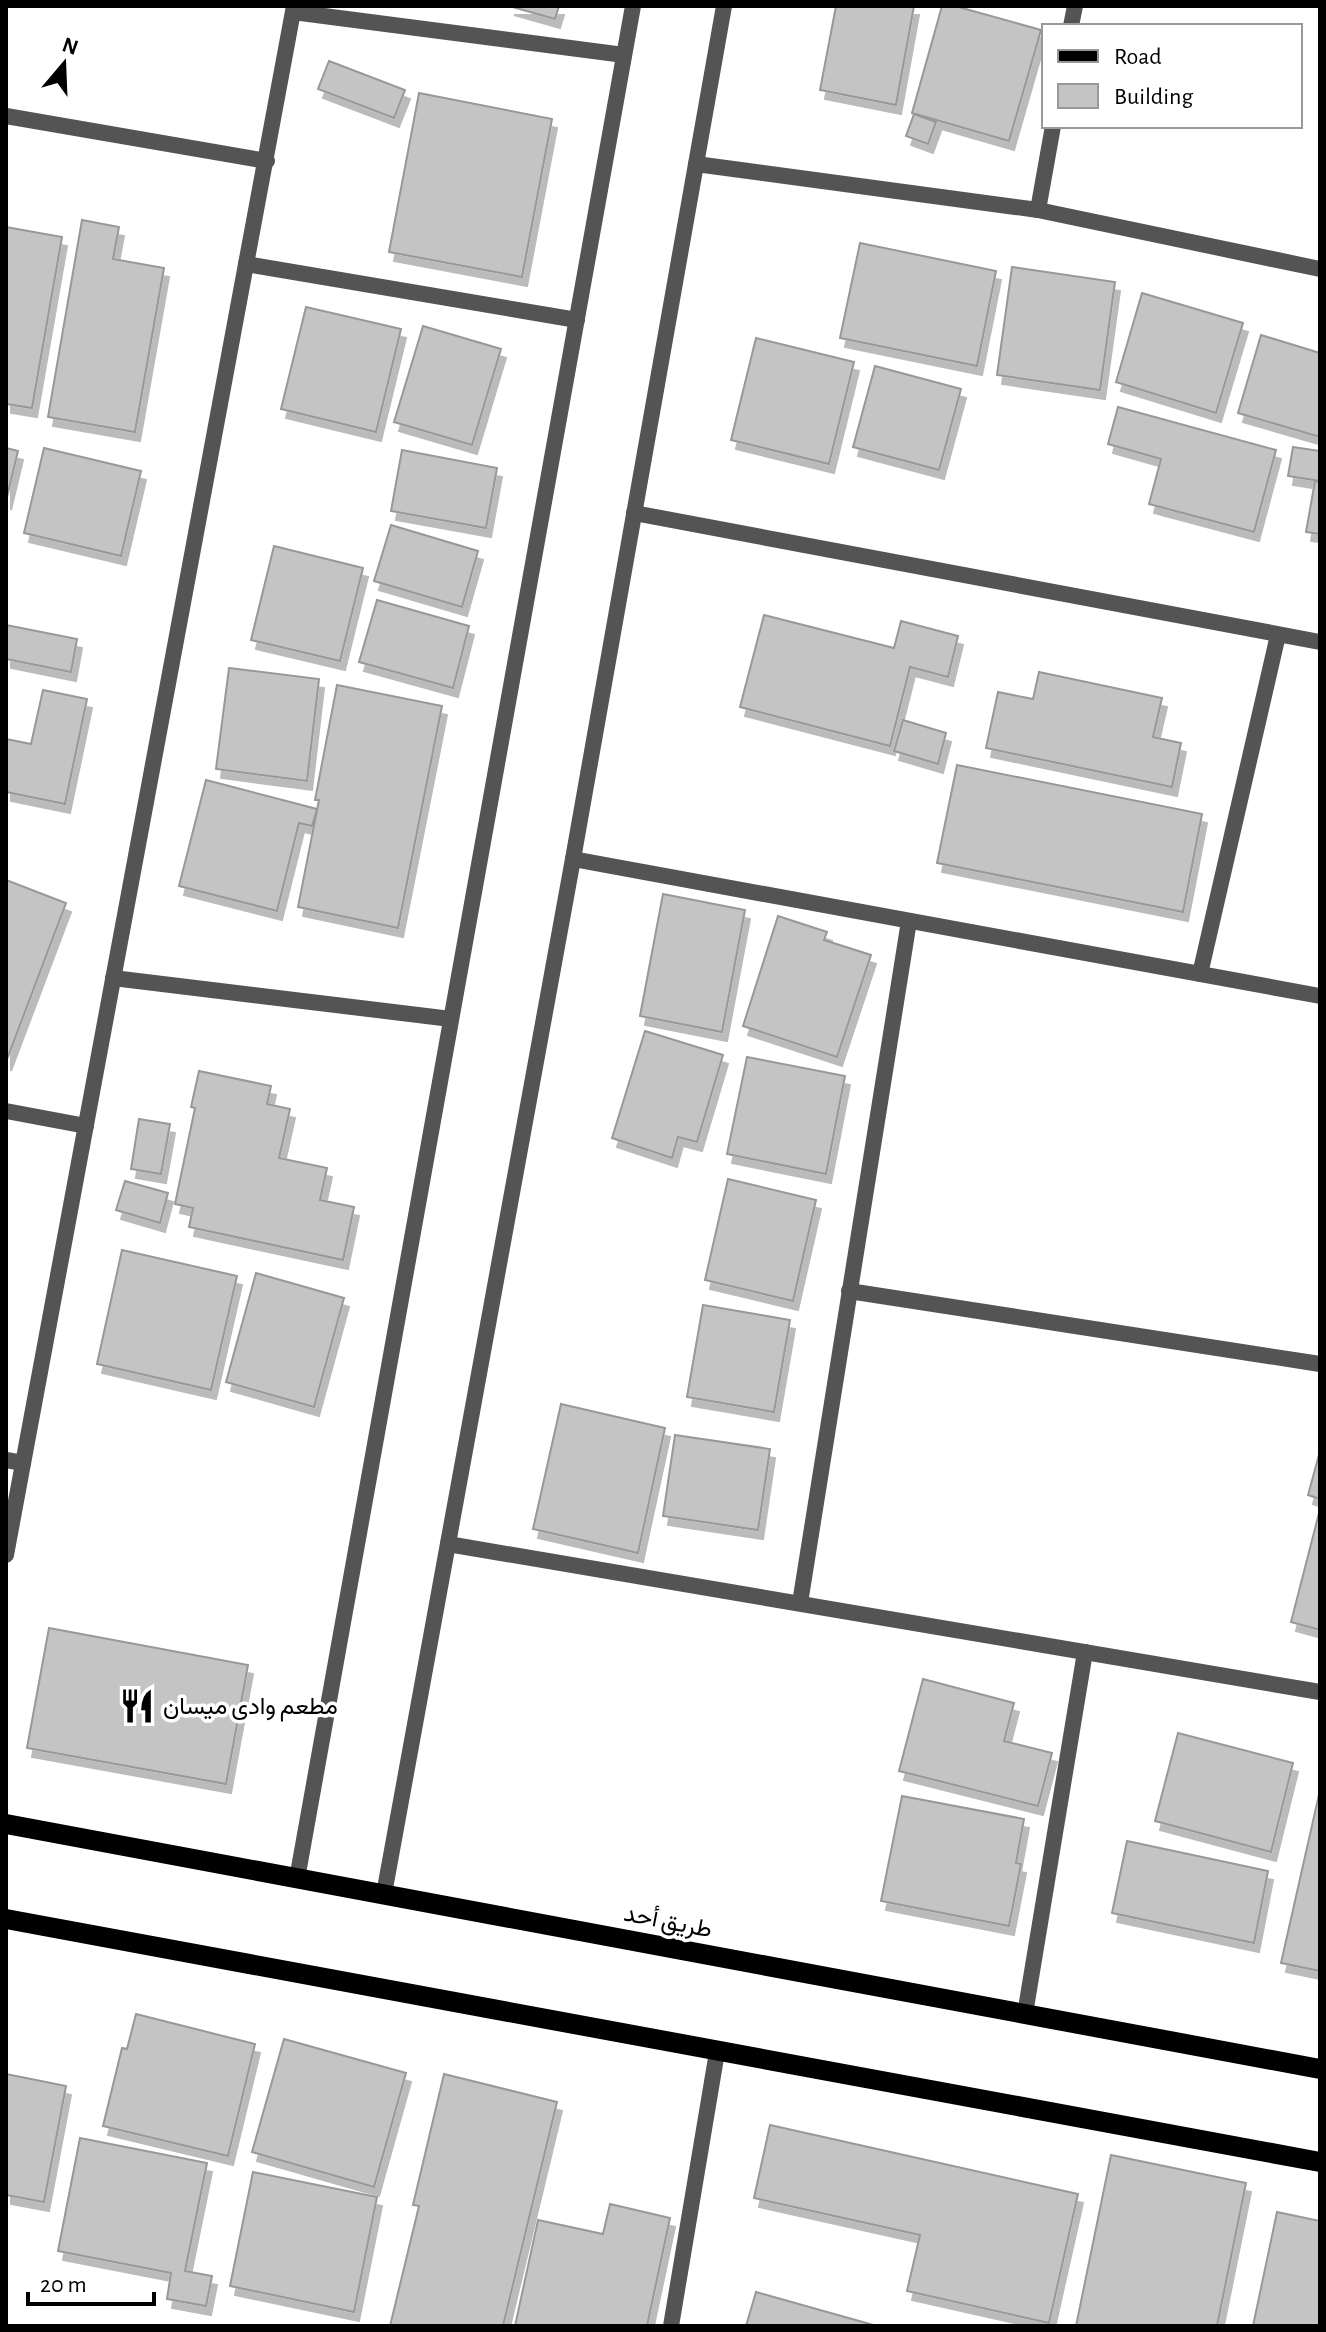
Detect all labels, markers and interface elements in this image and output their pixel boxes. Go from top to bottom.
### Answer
north arrow [24,24,104,104]
legend [1042,24,1302,128]
text: N [59,33,81,59]
text: Road [1114,45,1162,69]
text: Building [1114,85,1193,109]
restaurant icon: مطعم وادى ميسان [118,1687,156,1725]
place label: مطعم وادى ميسان [163,1695,338,1722]
street label: طريق أحد [621,1899,714,1944]
scale bar [28,2256,154,2306]
text: 20 m [40,2273,87,2297]

